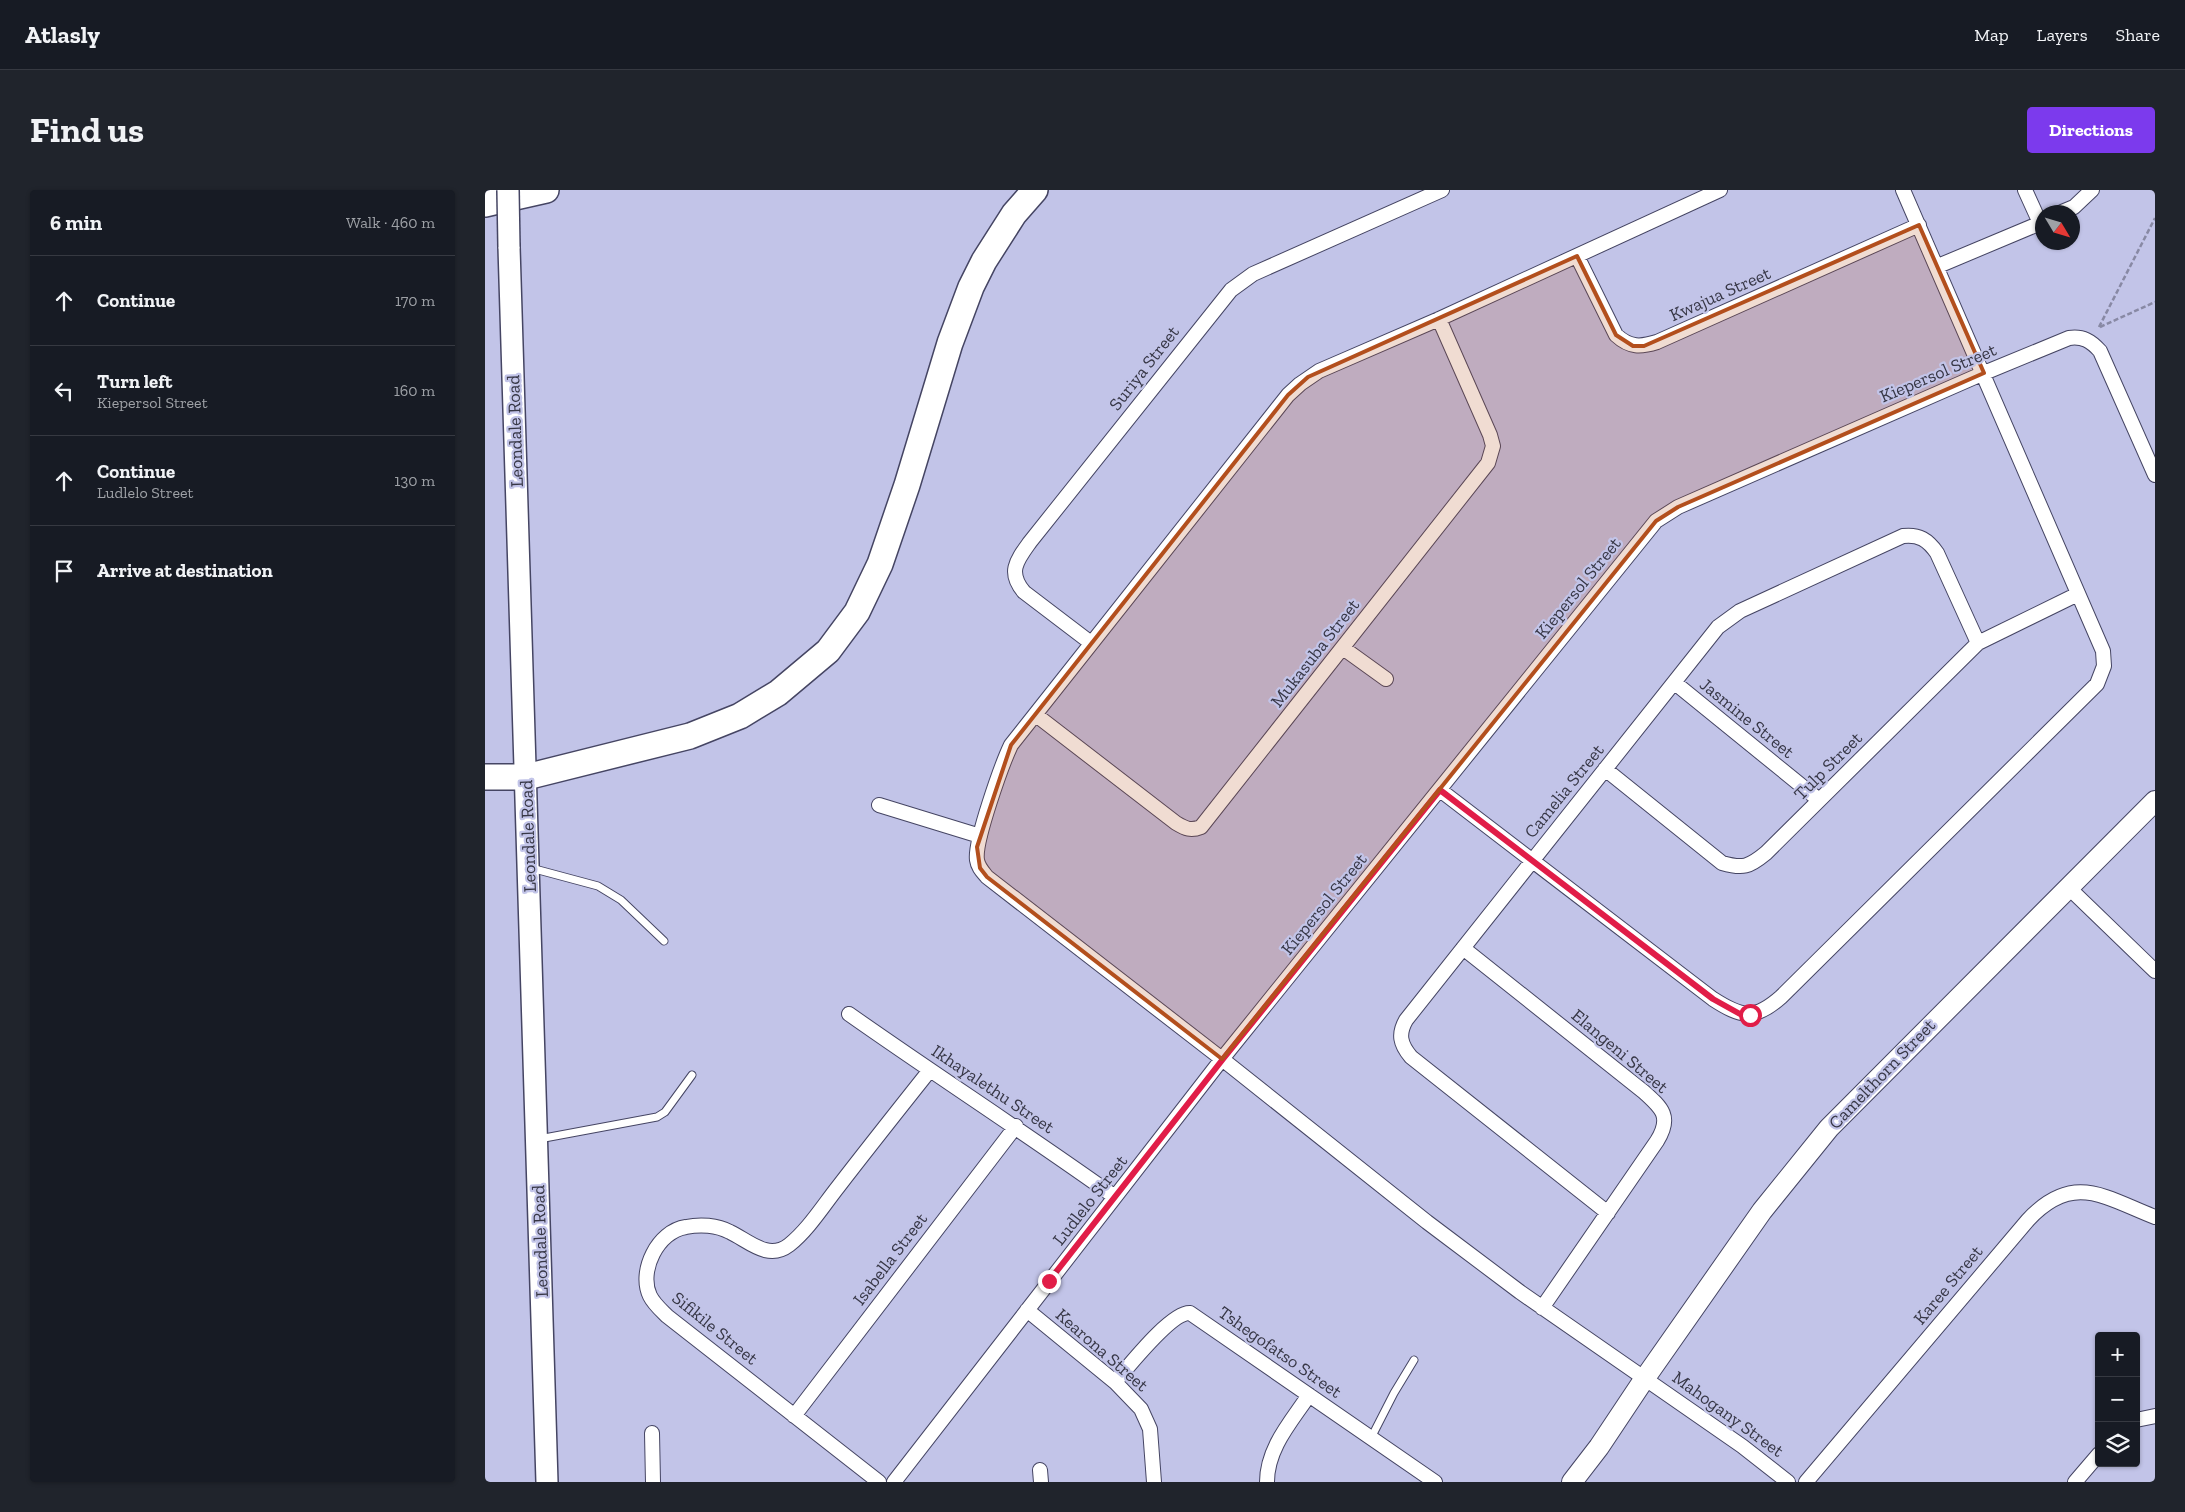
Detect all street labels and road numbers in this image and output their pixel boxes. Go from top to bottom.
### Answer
street label: Kwajua Street [1666,262,1774,326]
street label: Suriya Street [1104,321,1184,415]
street label: Kiepersol Street [1876,338,2000,407]
street label: Leondale Road [502,374,528,488]
street label: Kiepersol Street [1530,532,1626,643]
street label: Mukasuba Street [1266,594,1364,712]
street label: Jasmine Street [1695,673,1799,763]
street label: Tulp Street [1789,727,1867,805]
street label: Camelia Street [1519,739,1609,842]
street label: Leondale Road [515,779,541,893]
street label: Kiepersol Street [1276,848,1372,959]
street label: Elangeni Street [1567,1004,1673,1098]
street label: Camelthorn Street [1824,1014,1940,1134]
street label: Ikhayalethu Street [928,1040,1059,1138]
street label: Ludlelo Street [1048,1150,1132,1249]
street label: Leondale Road [527,1184,553,1298]
street label: Isabella Street [848,1208,932,1310]
street label: Karee Street [1909,1241,1988,1329]
street label: Sifikile Street [668,1287,763,1369]
street label: Tshegofatso Street [1214,1301,1346,1403]
street label: Kearona Street [1051,1304,1153,1396]
street label: Mahogany Street [1668,1366,1788,1462]

